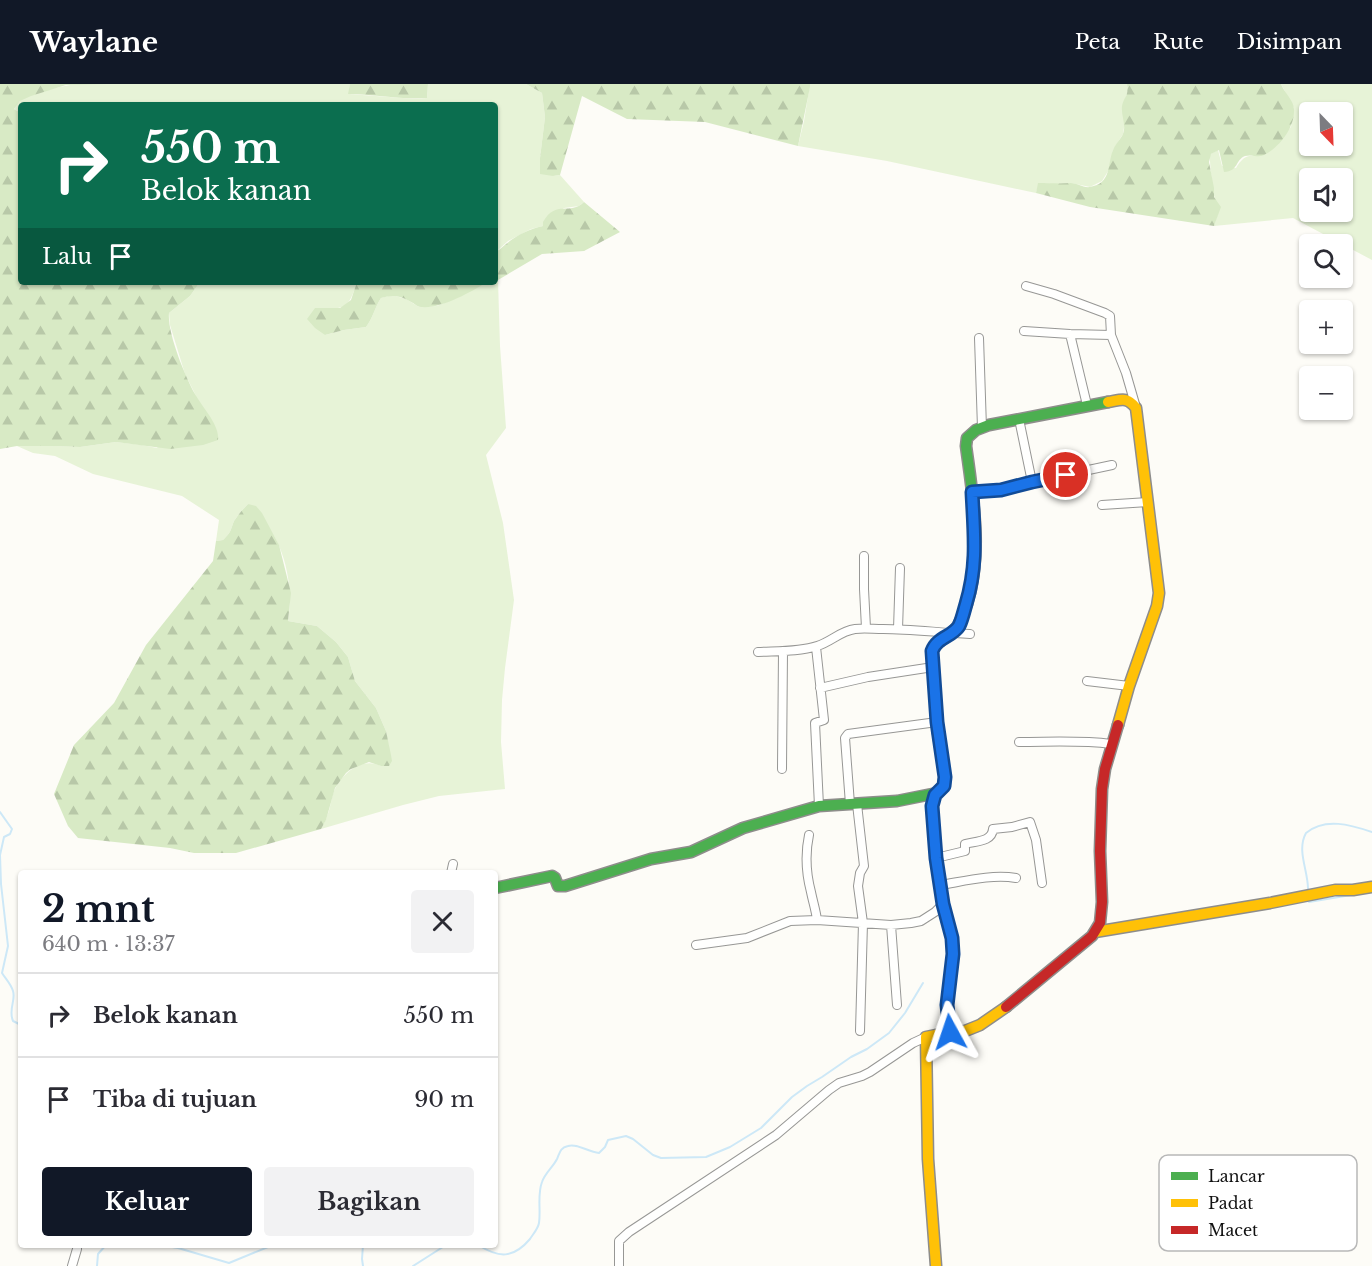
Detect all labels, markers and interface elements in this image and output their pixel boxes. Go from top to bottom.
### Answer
text: Waylane [30,25,158,60]
text: Peta [1075,29,1120,55]
text: Rute [1153,29,1204,55]
text: Disimpan [1237,29,1342,55]
north arrow [1299,102,1353,156]
map controls [1299,102,1353,420]
text: 550 m [141,122,280,174]
icon: right [42,126,120,204]
button: sound [1299,168,1353,222]
text: Belok kanan [141,174,311,207]
button: search [1299,234,1353,288]
icon: arrive [104,240,137,273]
text: Lalu [42,243,92,270]
button: + [1299,300,1353,354]
button: − [1299,366,1353,420]
pin [1040,449,1091,500]
icon: arrive [1049,458,1082,491]
text: 2 mnt [42,887,155,932]
button: close [411,890,474,953]
text: 640 m · 13:37 [42,932,175,956]
icon: right [42,999,75,1032]
position arrow [918,1000,982,1064]
text: Belok kanan [93,1002,238,1029]
text: 550 m [403,1002,474,1029]
icon: arrive [42,1083,75,1116]
text: Tiba di tujuan [93,1086,257,1113]
text: 90 m [414,1086,474,1113]
legend [1159,1155,1357,1251]
text: Lancar [1208,1166,1265,1186]
button: Keluar [42,1167,252,1236]
button: Bagikan [264,1167,474,1236]
text: Padat [1208,1193,1253,1213]
text: Macet [1208,1220,1258,1240]

